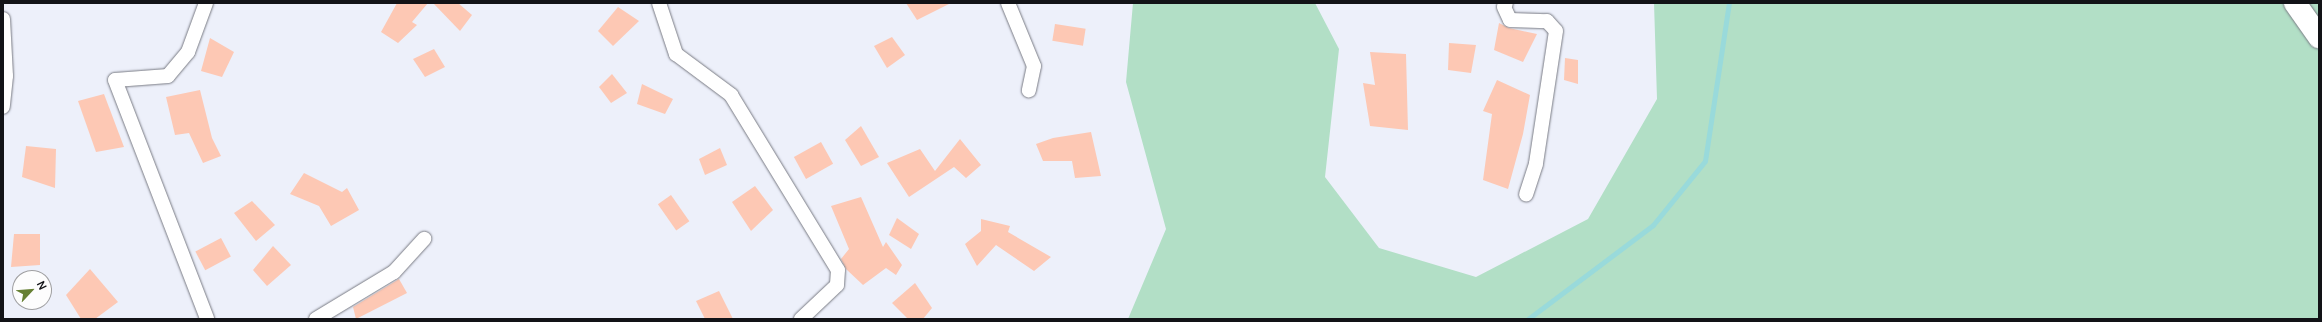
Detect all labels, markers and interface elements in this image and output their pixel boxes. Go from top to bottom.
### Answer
north arrow [12,270,52,310]
text: N [34,278,51,292]

